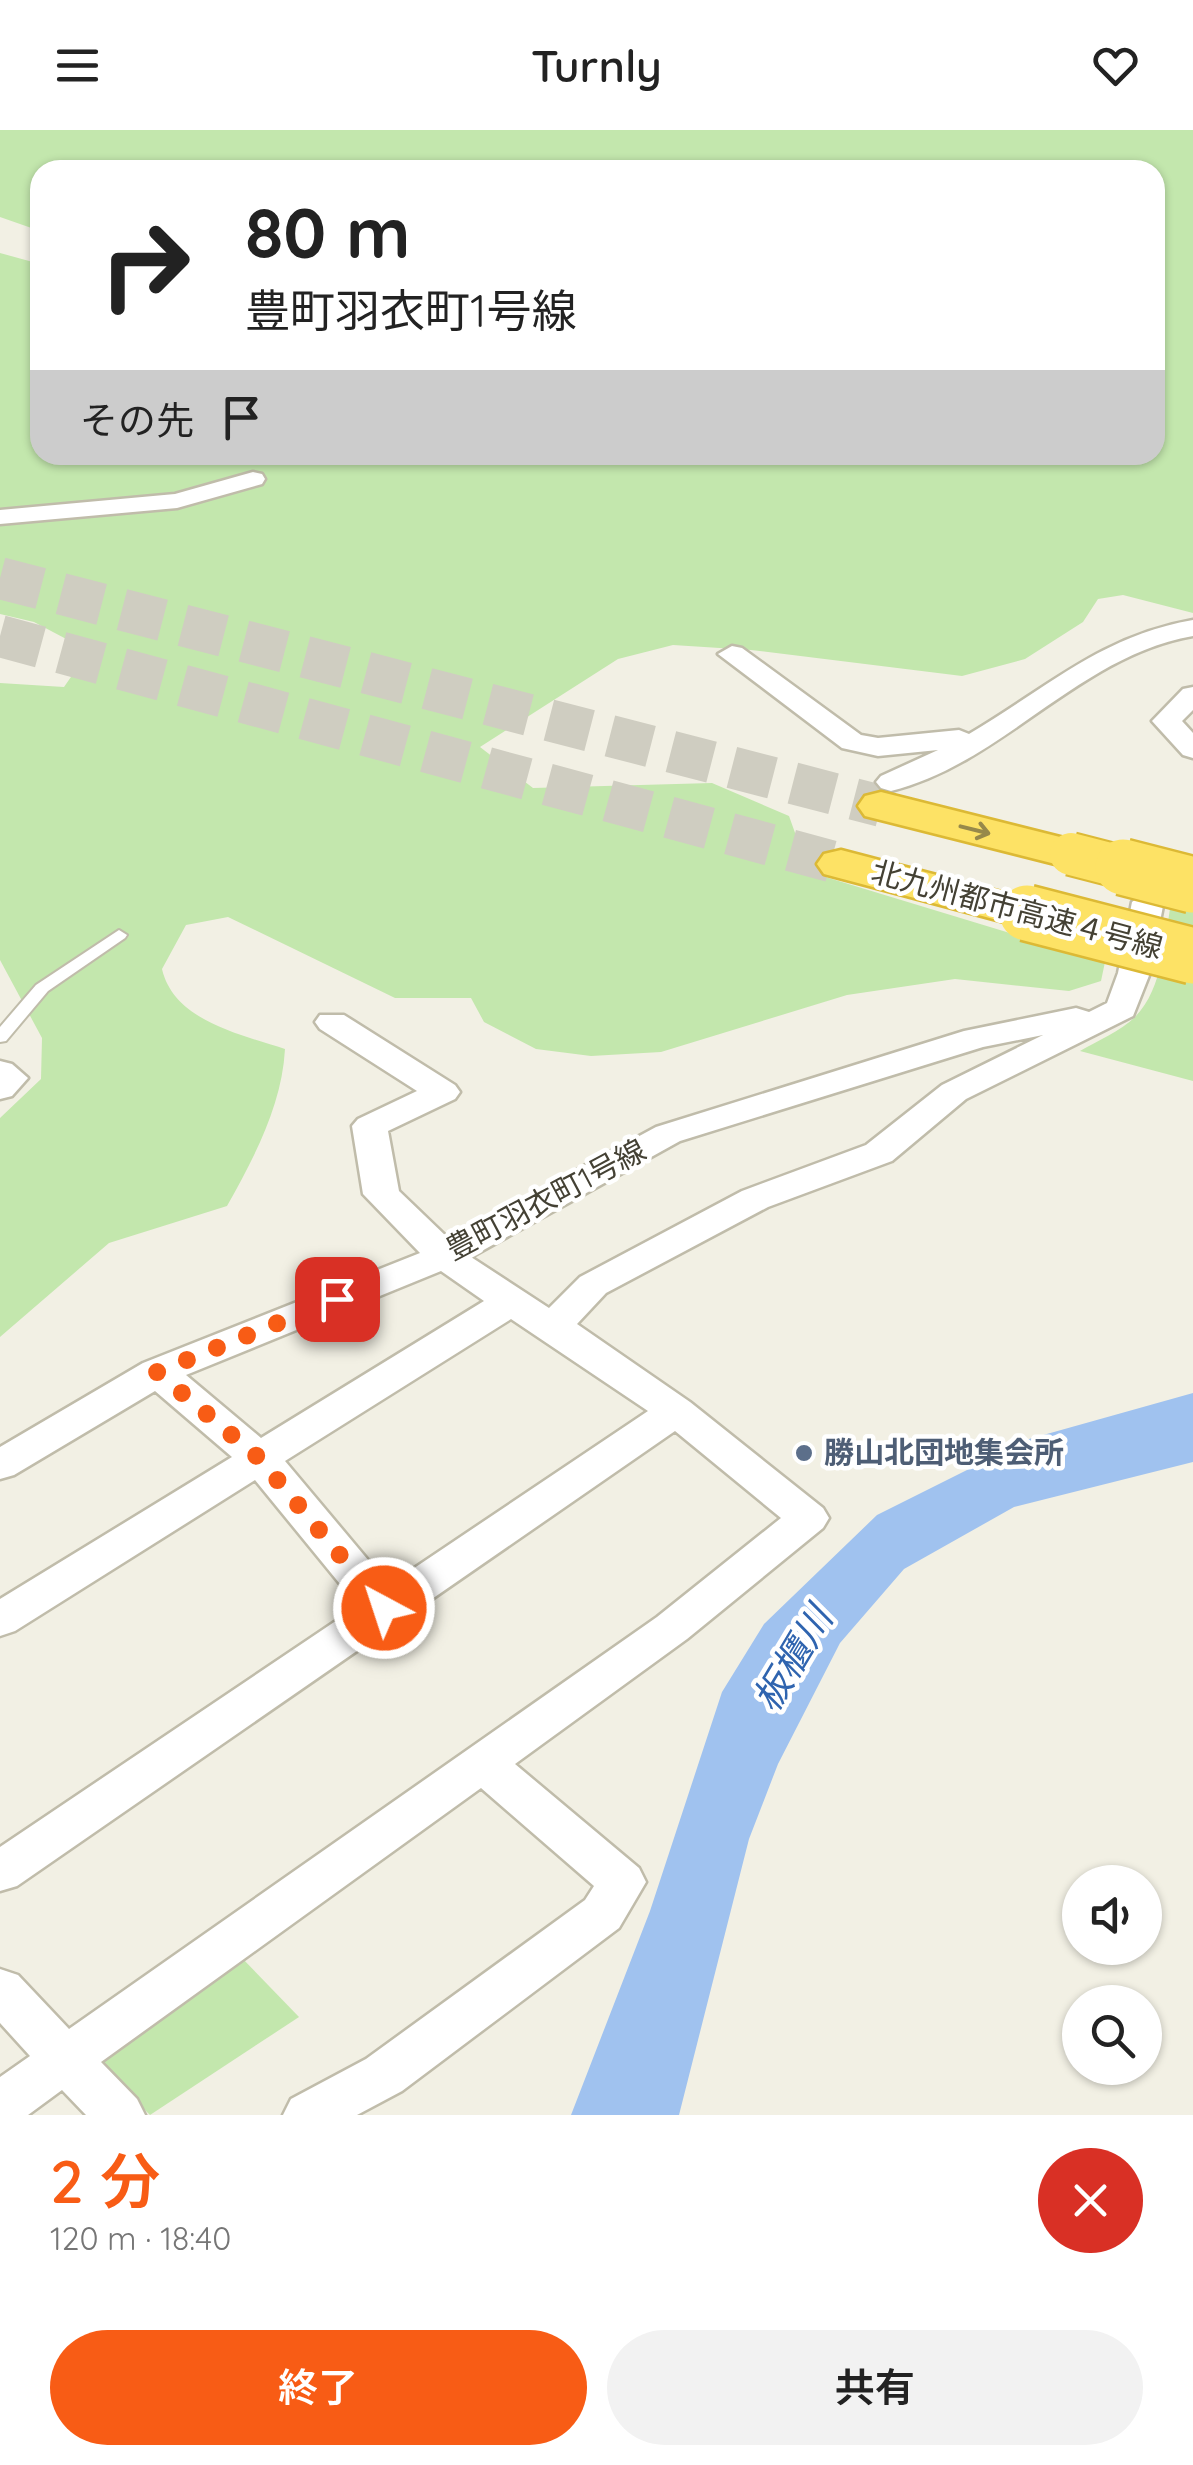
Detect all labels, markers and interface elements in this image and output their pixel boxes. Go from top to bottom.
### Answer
text: Turnly [531,37,662,93]
icon: menu [50,38,105,93]
icon: heart [1088,38,1143,93]
text: 80 m [245,188,410,276]
icon: right [80,200,210,330]
text: 豊町羽衣町1号線 [245,282,577,338]
icon: arrive [214,390,269,445]
text: その先 [80,396,194,444]
one-way arrow [958,822,990,840]
street label: 北九州都市高速４号線 [867,852,1167,966]
street label: 豊町羽衣町1号線 [439,1130,652,1268]
pin [295,1257,380,1342]
icon: arrive [310,1272,365,1327]
place label: 勝山北団地集会所 [824,1433,1064,1471]
marker: 勝山北団地集会所 [793,1442,815,1464]
position arrow [332,1556,436,1660]
water label: 板櫃川 [742,1594,844,1720]
map controls [1062,1865,1162,2085]
button: sound [1062,1865,1162,1965]
button: search [1062,1985,1162,2085]
text: 2 分 [50,2143,161,2218]
button: close [1038,2148,1143,2253]
text: 120 m · 18:40 [50,2218,231,2258]
button: 終了 [50,2330,587,2445]
button: 共有 [607,2330,1143,2445]

